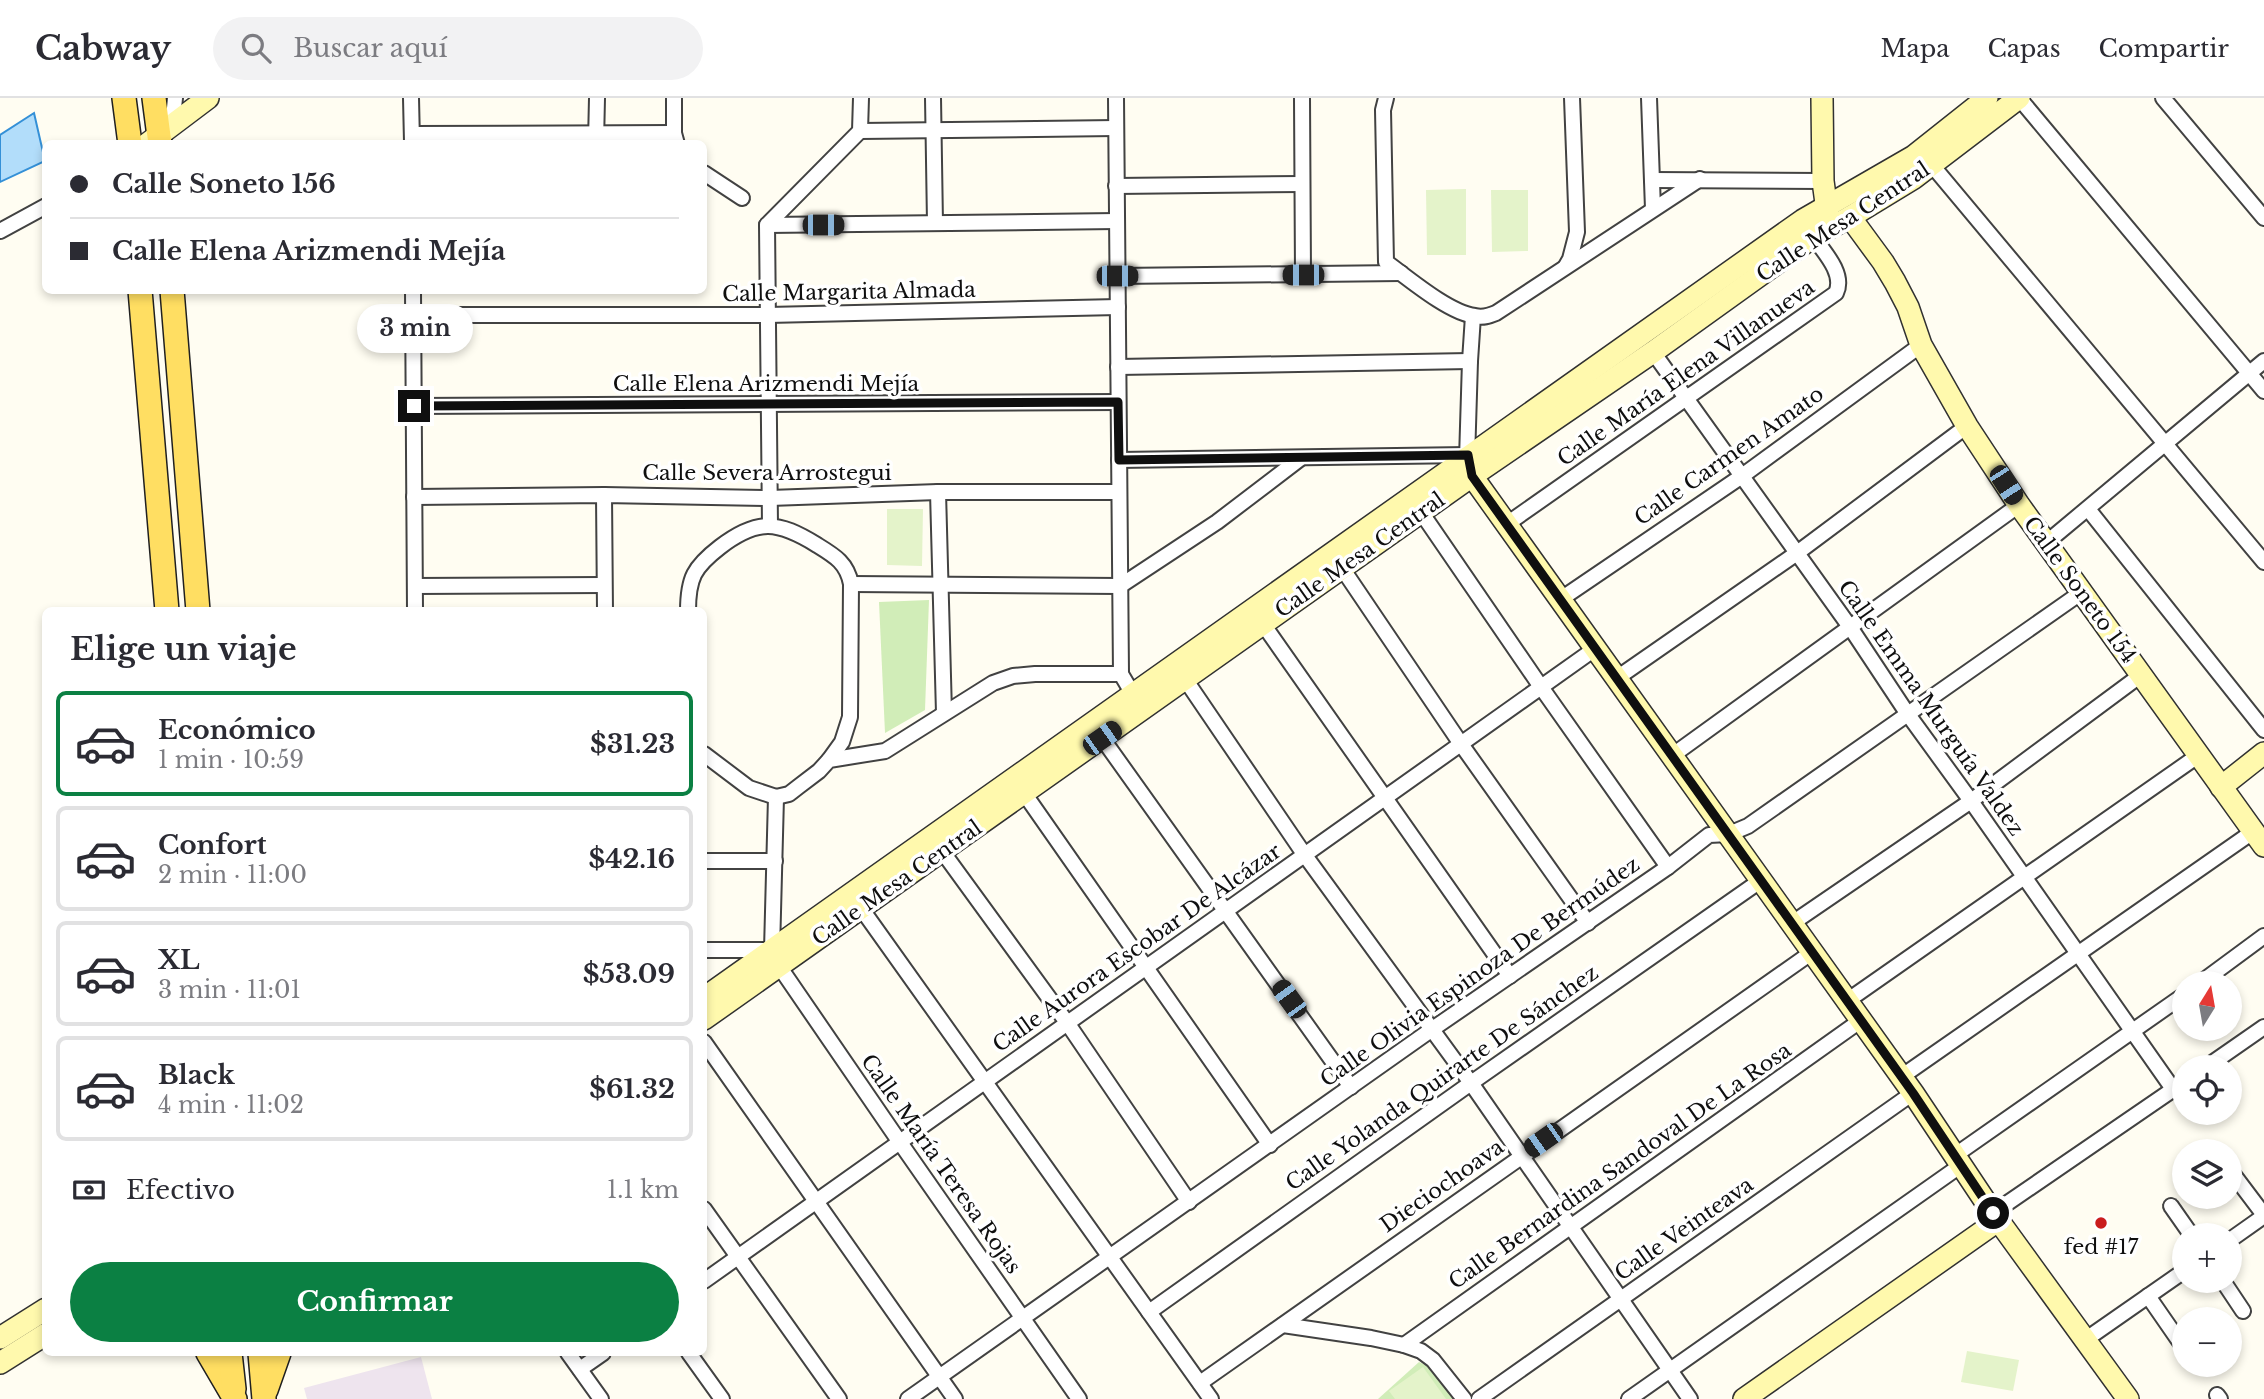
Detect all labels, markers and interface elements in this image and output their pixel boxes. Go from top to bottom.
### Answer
search box [213,17,703,80]
text: Cabway [35,28,171,69]
icon: search [237,29,275,67]
text: Buscar aquí [293,32,447,64]
text: Mapa [1880,34,1950,63]
text: Capas [1988,34,2061,63]
text: Compartir [2099,34,2229,63]
street label: Calle Mesa Central [1752,156,1935,288]
text: Calle Soneto 156 [112,168,336,200]
car [803,215,845,236]
text: Calle Elena Arizmendi Mejía [112,235,506,267]
car [1283,265,1325,286]
car [1097,266,1139,287]
street label: Calle María Elena Villanueva [1553,274,1820,472]
street label: Calle Margarita Almada [722,277,976,307]
callout: 3 min [356,304,472,354]
text: 3 min [379,314,451,342]
street label: Calle Elena Arizmendi Mejía [613,371,920,397]
street label: Calle Carmen Amato [1629,381,1829,531]
route end [398,390,430,422]
street label: Calle Severa Arrostegui [642,460,892,486]
car [1986,462,2027,508]
street label: Calle Mesa Central [1270,487,1450,623]
street label: Calle Soneto 154 [2018,511,2142,669]
street label: Calle Emma Murguía Valdez [1833,575,2029,841]
text: Elige un viaje [70,629,297,669]
icon: car [74,712,137,775]
text: Económico [158,714,316,746]
car [1079,717,1126,759]
text: $31.23 [590,728,675,760]
text: 1 min · 10:59 [158,746,304,774]
street label: Calle Mesa Central [807,815,987,951]
icon: car [74,827,137,890]
text: Confort [158,829,267,861]
street label: Calle Aurora Escobar De Alcázar [988,838,1286,1058]
text: $42.16 [588,843,675,875]
street label: Calle Olivia Espinoza De Bermúdez [1315,851,1645,1093]
text: 2 min · 11:00 [158,861,307,889]
icon: car [74,942,137,1005]
text: XL [158,944,200,976]
text: $53.09 [583,958,675,990]
street label: Calle Yolanda Quirarte De Sánchez [1281,960,1603,1196]
north arrow [2172,971,2242,1041]
map controls [2172,971,2242,1377]
text: 3 min · 11:01 [158,976,301,1004]
car [1269,976,1310,1022]
street label: Calle Bernardina Sandoval De La Rosa [1444,1037,1797,1295]
street label: Calle María Teresa Rojas [855,1049,1027,1279]
button: locate [2172,1055,2242,1125]
icon: car [74,1057,137,1120]
text: Black [158,1059,235,1091]
text: $61.32 [589,1073,675,1105]
text: 4 min · 11:02 [158,1091,304,1119]
car [1520,1119,1567,1161]
street label: Dieciochoava [1375,1134,1509,1238]
button: layers [2172,1139,2242,1209]
icon: cash [70,1171,108,1209]
street label: Calle Veinteava [1610,1171,1759,1286]
text: Efectivo [126,1174,235,1206]
text: 1.1 km [607,1176,679,1204]
route start [1977,1197,2009,1229]
marker: fed #17 [2093,1215,2109,1231]
button: + [2172,1223,2242,1293]
place label: fed #17 [2064,1234,2139,1260]
button: Confirmar [70,1262,679,1342]
button: − [2172,1307,2242,1377]

